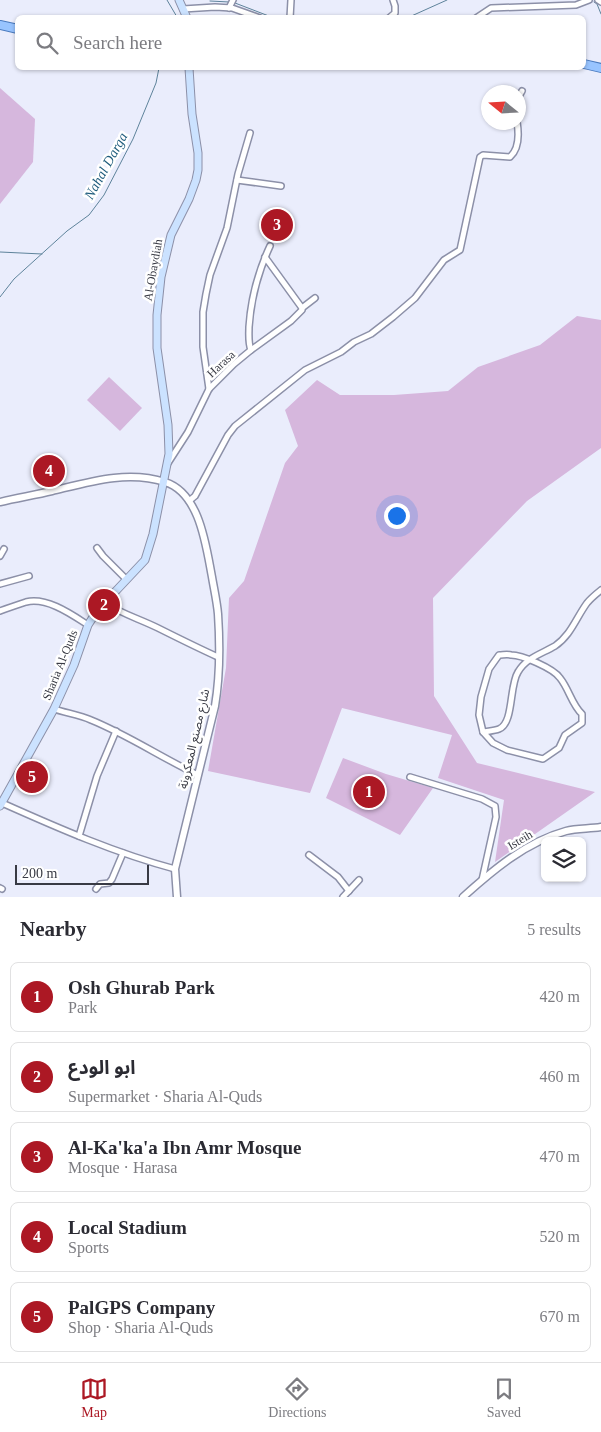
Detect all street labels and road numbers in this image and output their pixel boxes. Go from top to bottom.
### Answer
street label: Al-Obaydiah [141,238,165,302]
street label: Harasa [204,347,238,380]
street label: Sharia Al-Quds [40,628,81,702]
street label: شارع مصنع المعكرونة [176,688,214,791]
street label: Isteih [505,827,535,853]

